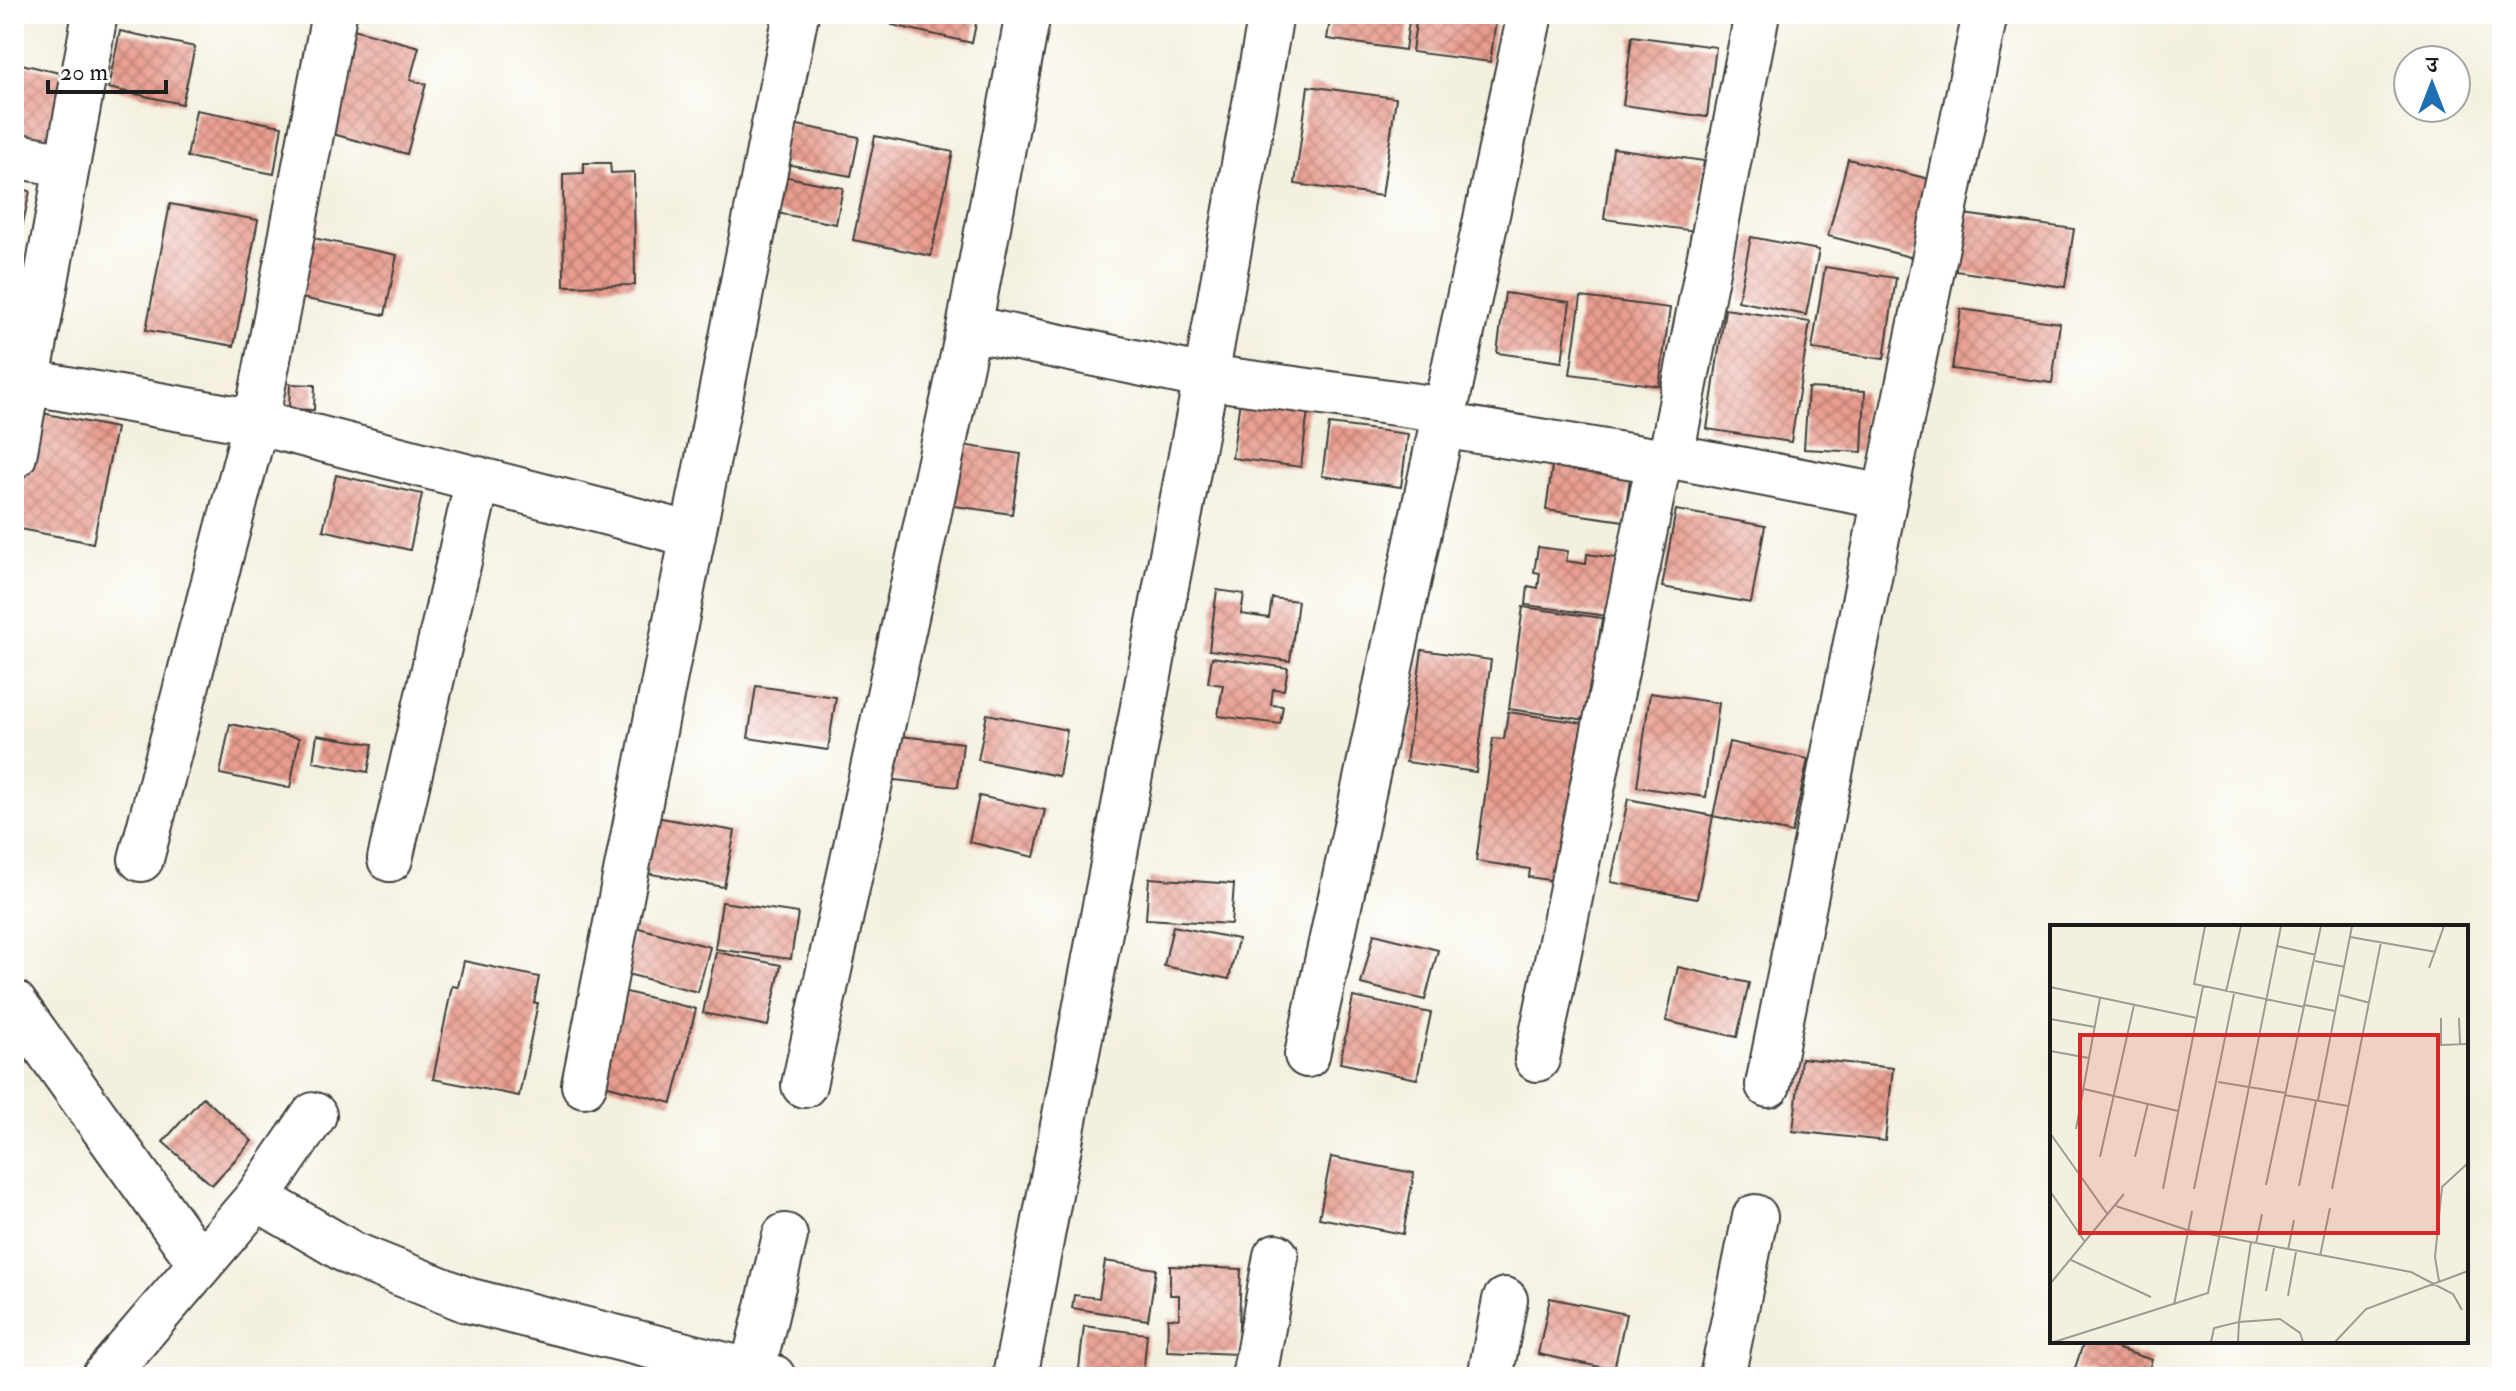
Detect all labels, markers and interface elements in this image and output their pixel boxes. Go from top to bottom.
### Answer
scale bar [48,44,166,94]
north arrow [2392,44,2472,124]
text: उ [2424,51,2439,79]
text: 20 m [60,57,109,88]
inset map [2050,925,2468,1343]

